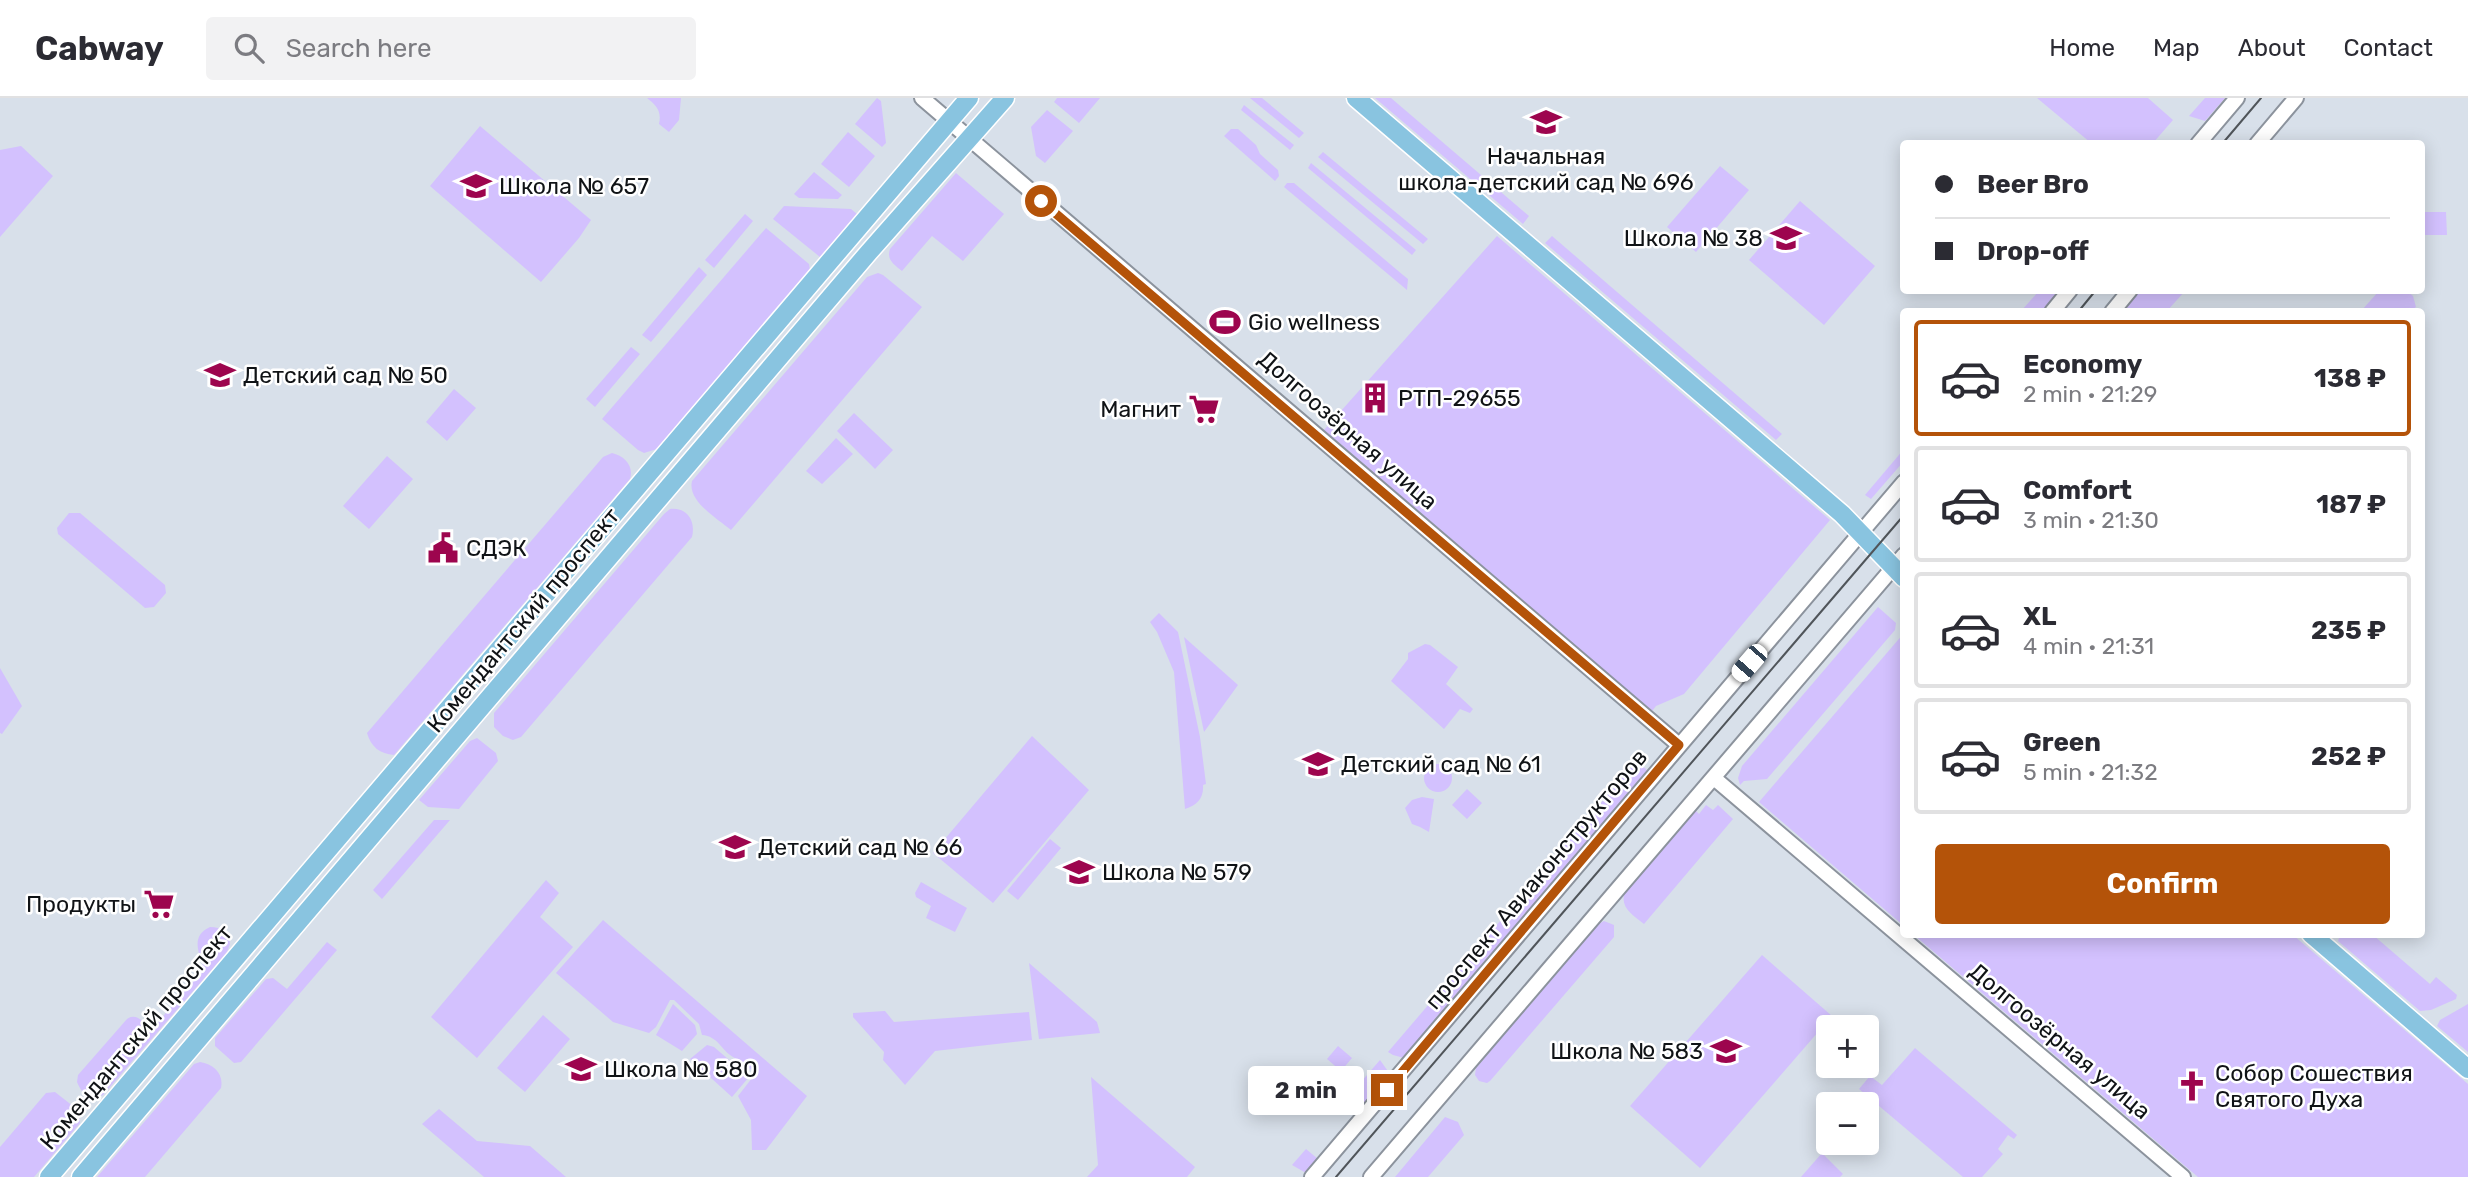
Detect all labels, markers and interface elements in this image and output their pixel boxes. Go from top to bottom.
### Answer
search box [206,17,696,80]
text: Cabway [35,29,164,68]
icon: search [230,29,268,67]
text: Search here [286,33,432,64]
text: Home [2049,34,2115,62]
text: Map [2153,34,2200,62]
text: About [2238,34,2306,62]
text: Contact [2344,34,2433,62]
school or university icon: Начальная школа-детский сад № 696 [1529,105,1563,139]
place label: Начальная школа-детский сад № 696 [1398,142,1694,196]
school or university icon: Школа № 657 [459,169,493,203]
text: Beer Bro [1977,169,2089,200]
place label: Школа № 657 [499,172,649,200]
route start [1025,185,1057,217]
school or university icon: Школа № 38 [1769,221,1803,255]
place label: Школа № 38 [1624,224,1763,252]
text: Drop-off [1977,236,2089,267]
sports icon: Gio wellness [1208,305,1242,339]
place label: Gio wellness [1248,308,1380,336]
street label: Долгоозёрная улица [1253,345,1443,515]
icon: car [1939,347,2002,410]
text: Economy [2023,349,2142,380]
school or university icon: Детский сад № 50 [203,358,237,392]
place label: Детский сад № 50 [243,361,448,389]
text: 138 ₽ [2314,363,2386,394]
text: 2 min · 21:29 [2023,380,2157,408]
building icon: РТП-29655 [1358,381,1392,415]
place label: РТП-29655 [1398,384,1521,412]
supermarket icon: Магнит [1187,392,1221,426]
place label: Магнит [1100,395,1181,423]
icon: car [1939,473,2002,536]
text: Comfort [2023,475,2132,506]
text: 187 ₽ [2316,489,2386,520]
street label: Комендантский проспект [421,502,625,738]
text: 3 min · 21:30 [2023,506,2159,534]
public building icon: СДЭК [426,531,460,565]
place label: СДЭК [466,534,527,562]
icon: car [1939,599,2002,662]
text: XL [2023,601,2056,632]
text: 235 ₽ [2311,615,2386,646]
text: 4 min · 21:31 [2023,632,2154,660]
car [1728,640,1771,686]
icon: car [1939,725,2002,788]
text: Green [2023,727,2101,758]
text: 252 ₽ [2311,741,2386,772]
street label: проспект Авиаконструкторов [1419,743,1653,1015]
school or university icon: Детский сад № 61 [1301,747,1335,781]
place label: Детский сад № 61 [1341,750,1541,778]
text: 5 min · 21:32 [2023,758,2158,786]
school or university icon: Детский сад № 66 [718,830,752,864]
place label: Детский сад № 66 [758,833,962,861]
button: Confirm [1935,844,2390,924]
school or university icon: Школа № 579 [1062,855,1096,889]
place label: Школа № 579 [1102,858,1252,886]
supermarket icon: Продукты [142,887,176,921]
place label: Продукты [26,890,136,918]
street label: Комендантский проспект [34,919,238,1155]
street label: Долгоозёрная улица [1964,957,2156,1125]
map controls [1816,1015,1879,1155]
button: + [1816,1015,1879,1078]
school or university icon: Школа № 583 [1709,1034,1743,1068]
place label: Школа № 583 [1550,1037,1703,1065]
school or university icon: Школа № 580 [564,1052,598,1086]
place label: Школа № 580 [604,1055,758,1083]
place label: Собор Сошествия Святого Духа [2215,1059,2413,1113]
callout: 2 min [1247,1066,1362,1114]
church icon: Собор Сошествия Святого Духа [2175,1069,2209,1103]
route end [1371,1074,1403,1106]
text: 2 min [1275,1076,1337,1104]
button: − [1816,1092,1879,1155]

